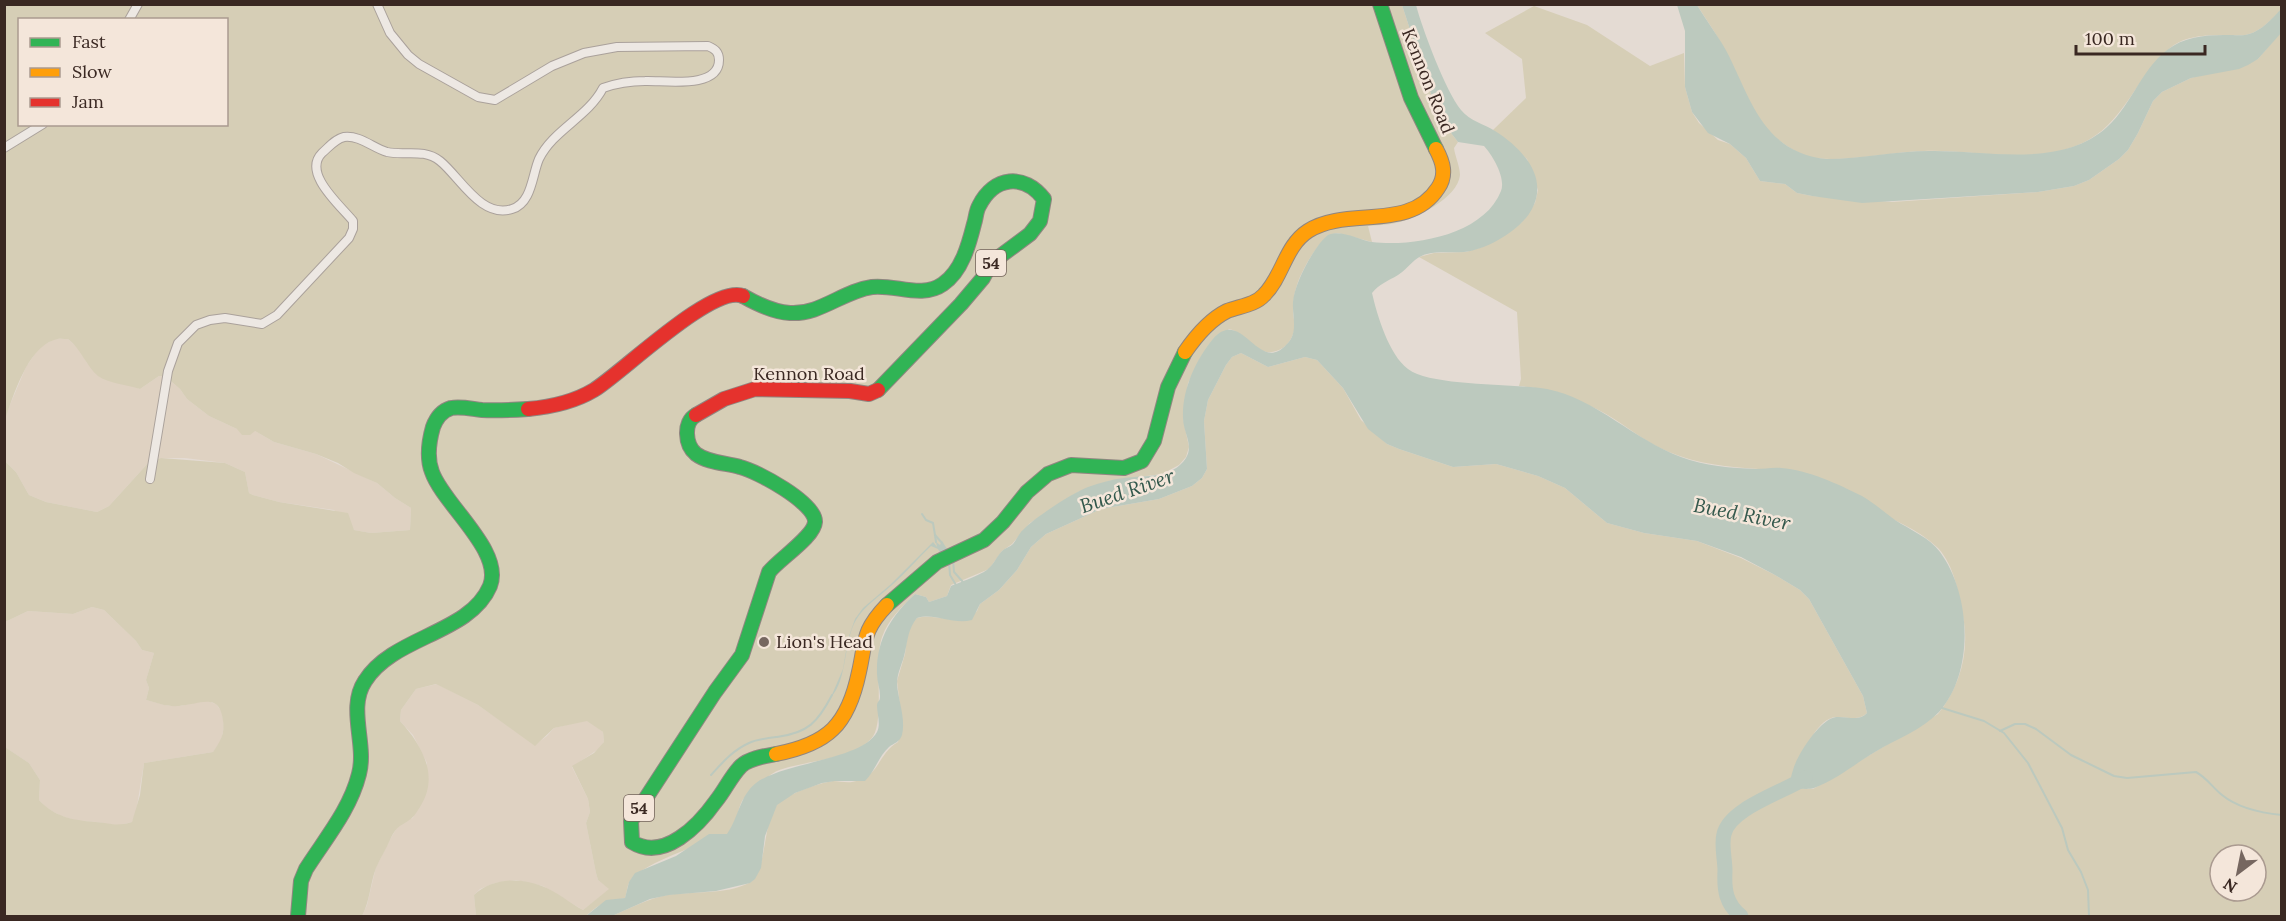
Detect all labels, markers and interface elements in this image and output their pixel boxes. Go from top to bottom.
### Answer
legend [18,18,228,126]
scale bar [2076,18,2205,56]
street label: Kennon Road [1397,25,1460,137]
text: 100 m [2085,27,2135,50]
text: Fast [72,30,106,53]
text: Slow [72,60,112,83]
text: Jam [71,90,104,113]
road number: 54 [976,250,1006,276]
street label: Kennon Road [753,362,865,385]
water label: Bued River [1076,462,1178,518]
water label: Bued River [1691,492,1794,535]
place label: Lion's Head [776,630,873,653]
marker: Lion's Head [757,635,771,649]
road number: 54 [624,795,654,821]
north arrow [2208,843,2268,903]
text: N [2220,874,2241,897]

